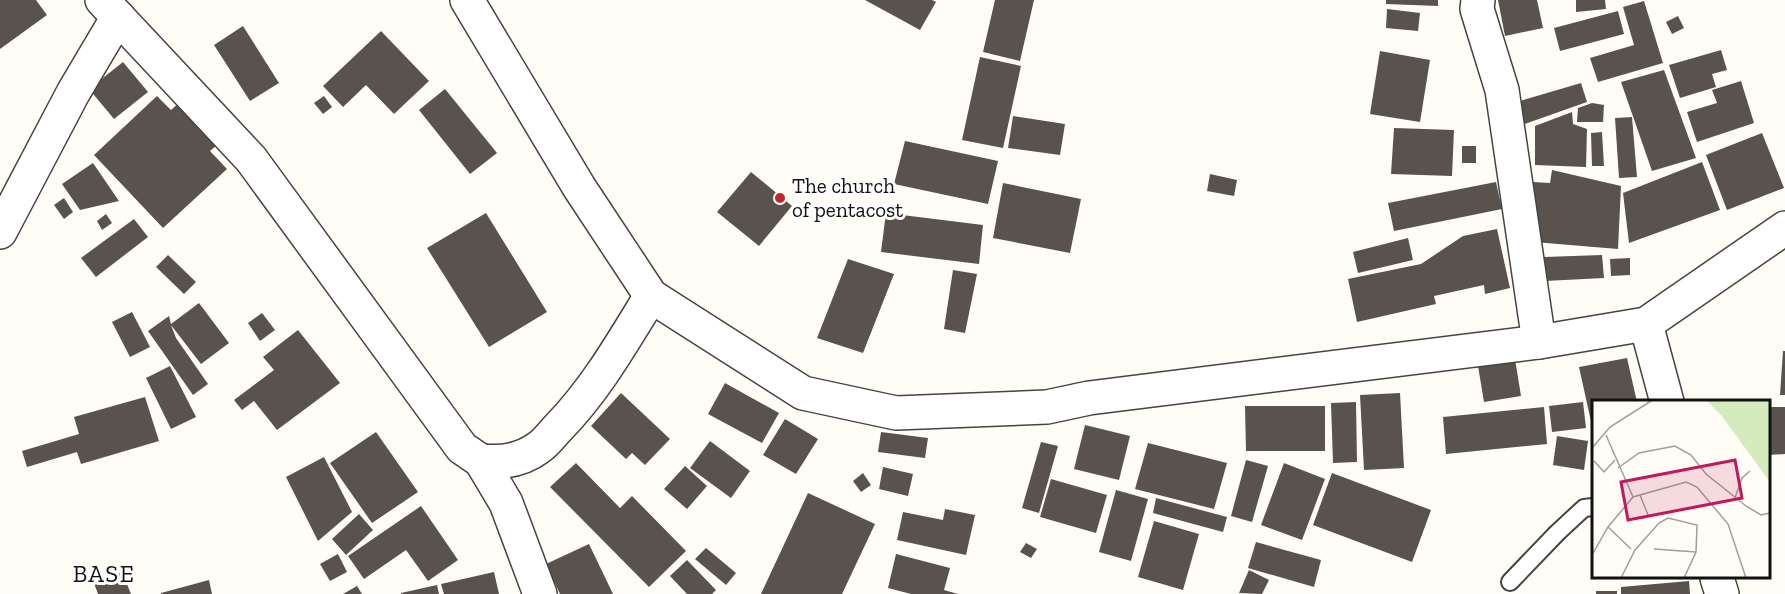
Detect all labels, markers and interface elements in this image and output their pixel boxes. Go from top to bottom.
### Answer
place label: The church of pentacost [792,173,903,222]
marker: The church of pentacost [773,191,787,205]
inset map [1592,400,1770,579]
district label: BASE [73,559,135,588]

